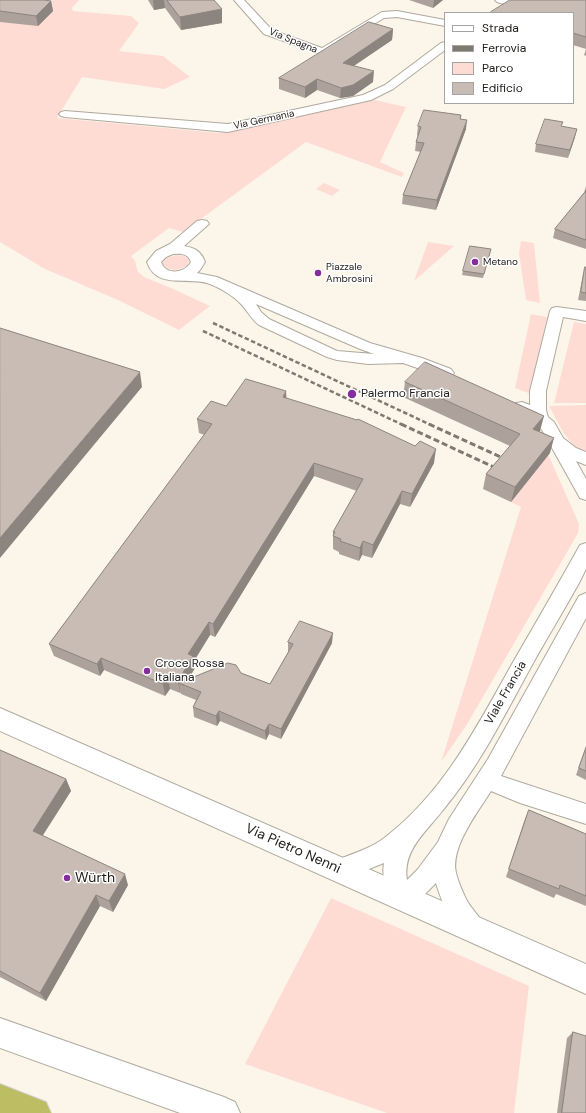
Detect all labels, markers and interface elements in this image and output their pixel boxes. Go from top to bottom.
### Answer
legend [444,12,574,104]
text: Strada [482,20,519,36]
street label: Via Spagna [267,26,319,56]
text: Ferrovia [482,40,526,56]
text: Parco [482,60,513,76]
text: Edificio [482,80,523,96]
street label: Via Germania [232,108,296,132]
place label: Metano [483,256,518,268]
marker: Metano [470,257,480,267]
place label: Piazzale Ambrosini [326,261,373,284]
marker: Piazzale Ambrosini [313,268,323,278]
place label: Palermo Francia [361,387,450,401]
marker: Palermo Francia [346,388,358,400]
place label: Croce Rossa Italiana [155,657,224,685]
street label: Viale Francia [482,659,530,727]
marker: Croce Rossa Italiana [142,666,152,676]
street label: Via Pietro Nenni [243,820,343,878]
place label: Würth [75,870,115,886]
marker: Würth [62,873,72,883]

